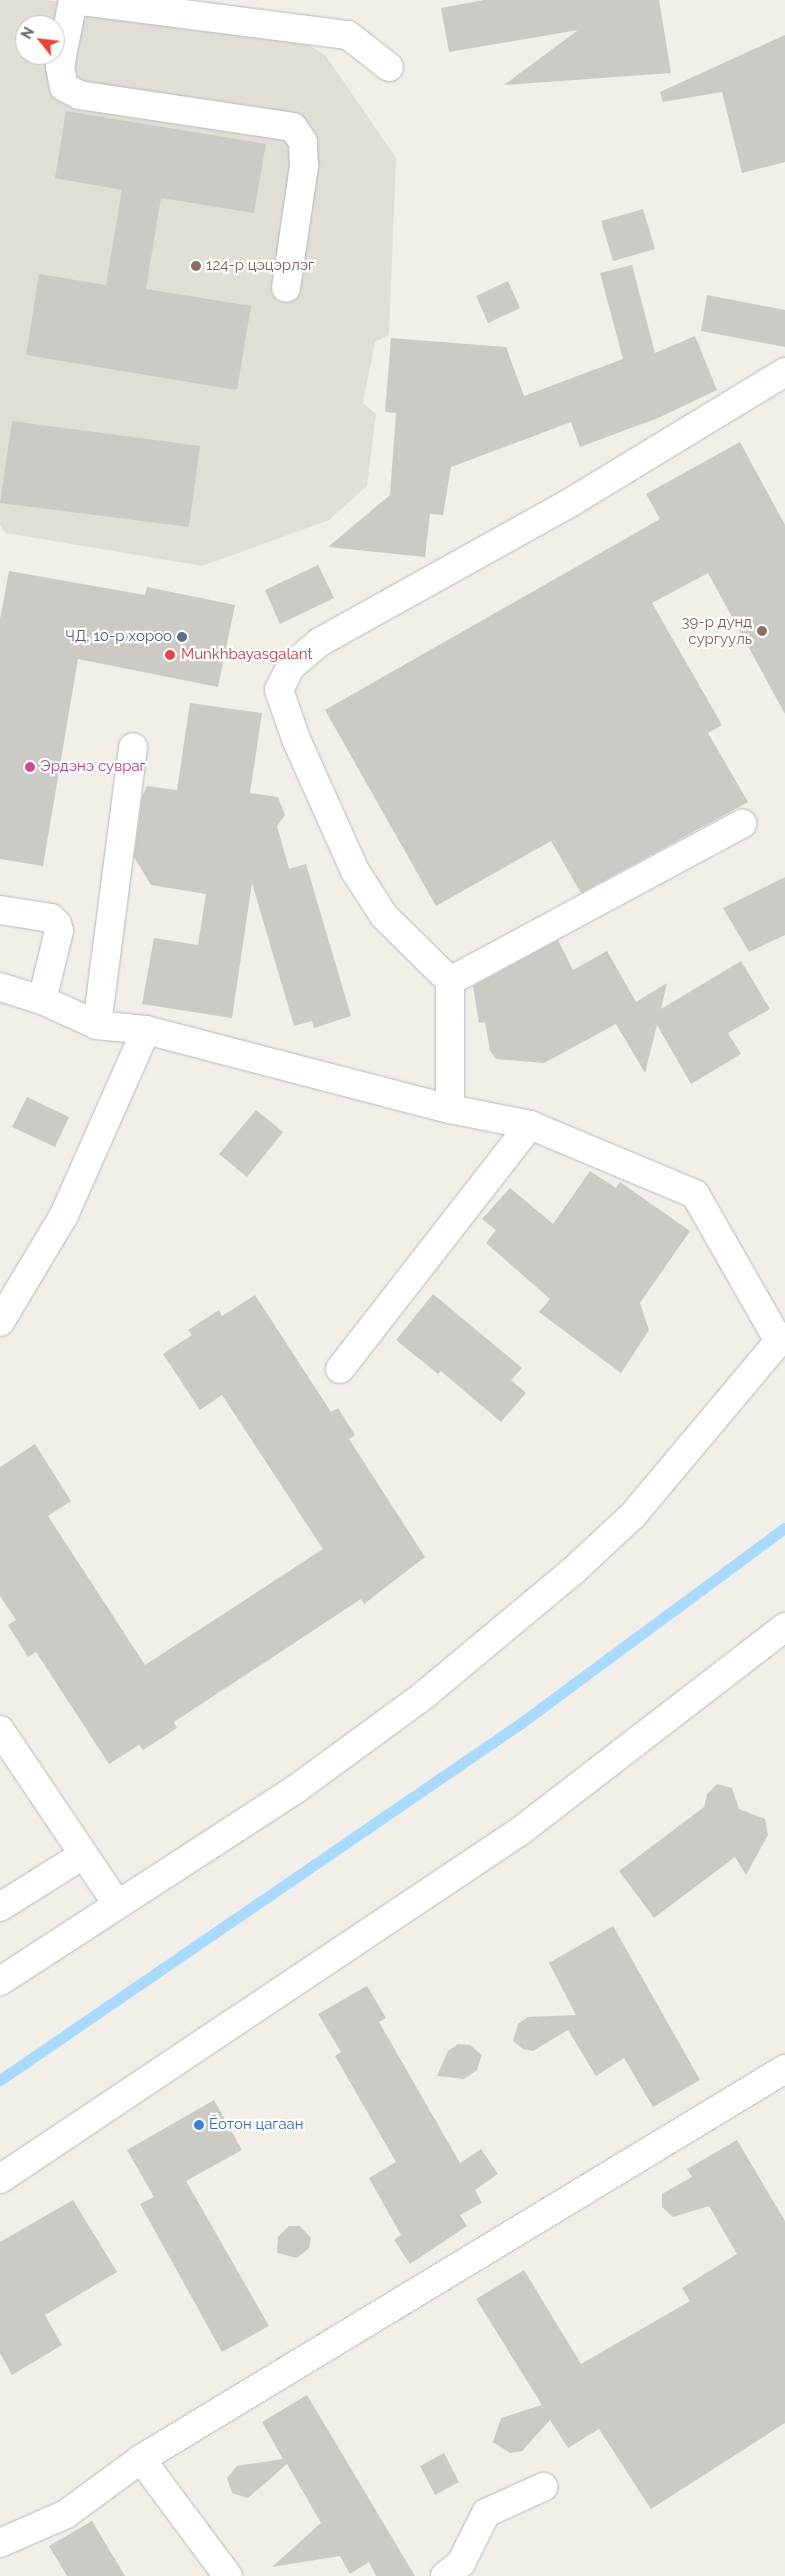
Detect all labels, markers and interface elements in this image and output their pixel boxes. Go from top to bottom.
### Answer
north arrow [15,15,65,65]
text: N [18,25,37,42]
place label: 124-р цэцэрлэг [206,257,314,275]
marker: 124-р цэцэрлэг [190,260,202,272]
place label: 39-р дунд сургууль [682,613,752,648]
marker: 39-р дунд сургууль [756,625,768,637]
place label: ЧД, 10-р хороо [65,628,172,646]
marker: ЧД, 10-р хороо [176,631,188,643]
place label: Munkhbayasgalant [181,646,312,664]
marker: Munkhbayasgalant [163,648,177,662]
place label: Эрдэнэ сувраг [40,758,146,776]
marker: Эрдэнэ сувраг [24,761,36,773]
place label: Ёотон цагаан [209,2116,304,2134]
marker: Ёотон цагаан [193,2119,205,2131]

